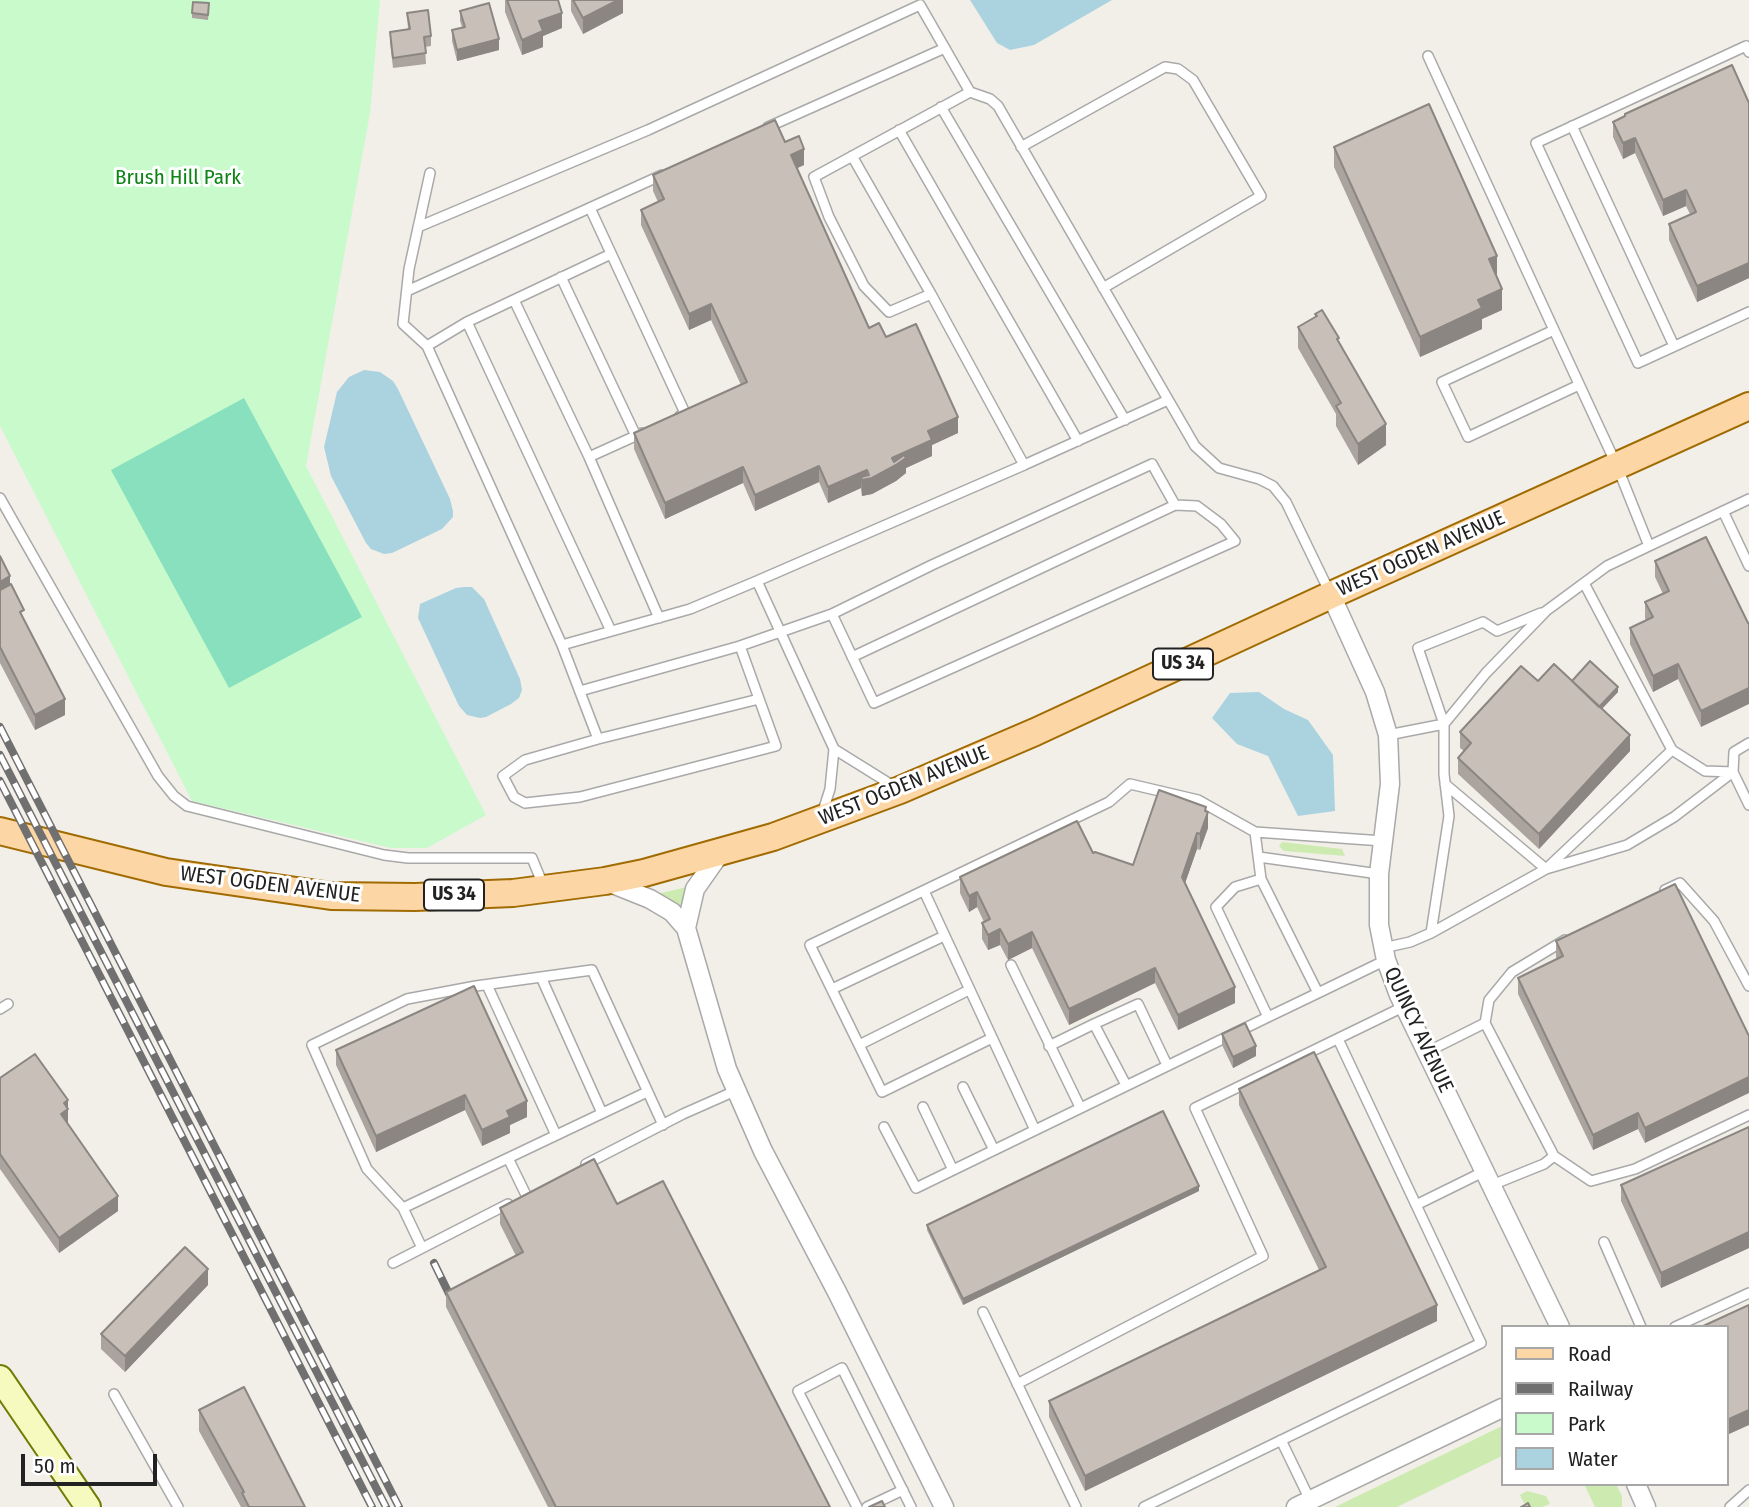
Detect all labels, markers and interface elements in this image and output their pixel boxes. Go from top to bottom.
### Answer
park label: Brush Hill Park [115,165,241,191]
street label: WEST OGDEN AVENUE [1333,506,1509,602]
road number: US 34 [1153,649,1213,680]
street label: WEST OGDEN AVENUE [815,740,993,832]
street label: WEST OGDEN AVENUE [179,861,361,909]
road number: US 34 [424,880,484,911]
street label: QUINCY AVENUE [1378,963,1458,1097]
legend [1500,1325,1728,1486]
text: Road [1568,1341,1612,1367]
text: Railway [1568,1376,1633,1402]
text: Park [1568,1411,1605,1437]
scale bar [24,1440,161,1484]
text: Water [1568,1446,1618,1472]
text: 50 m [34,1453,76,1479]

